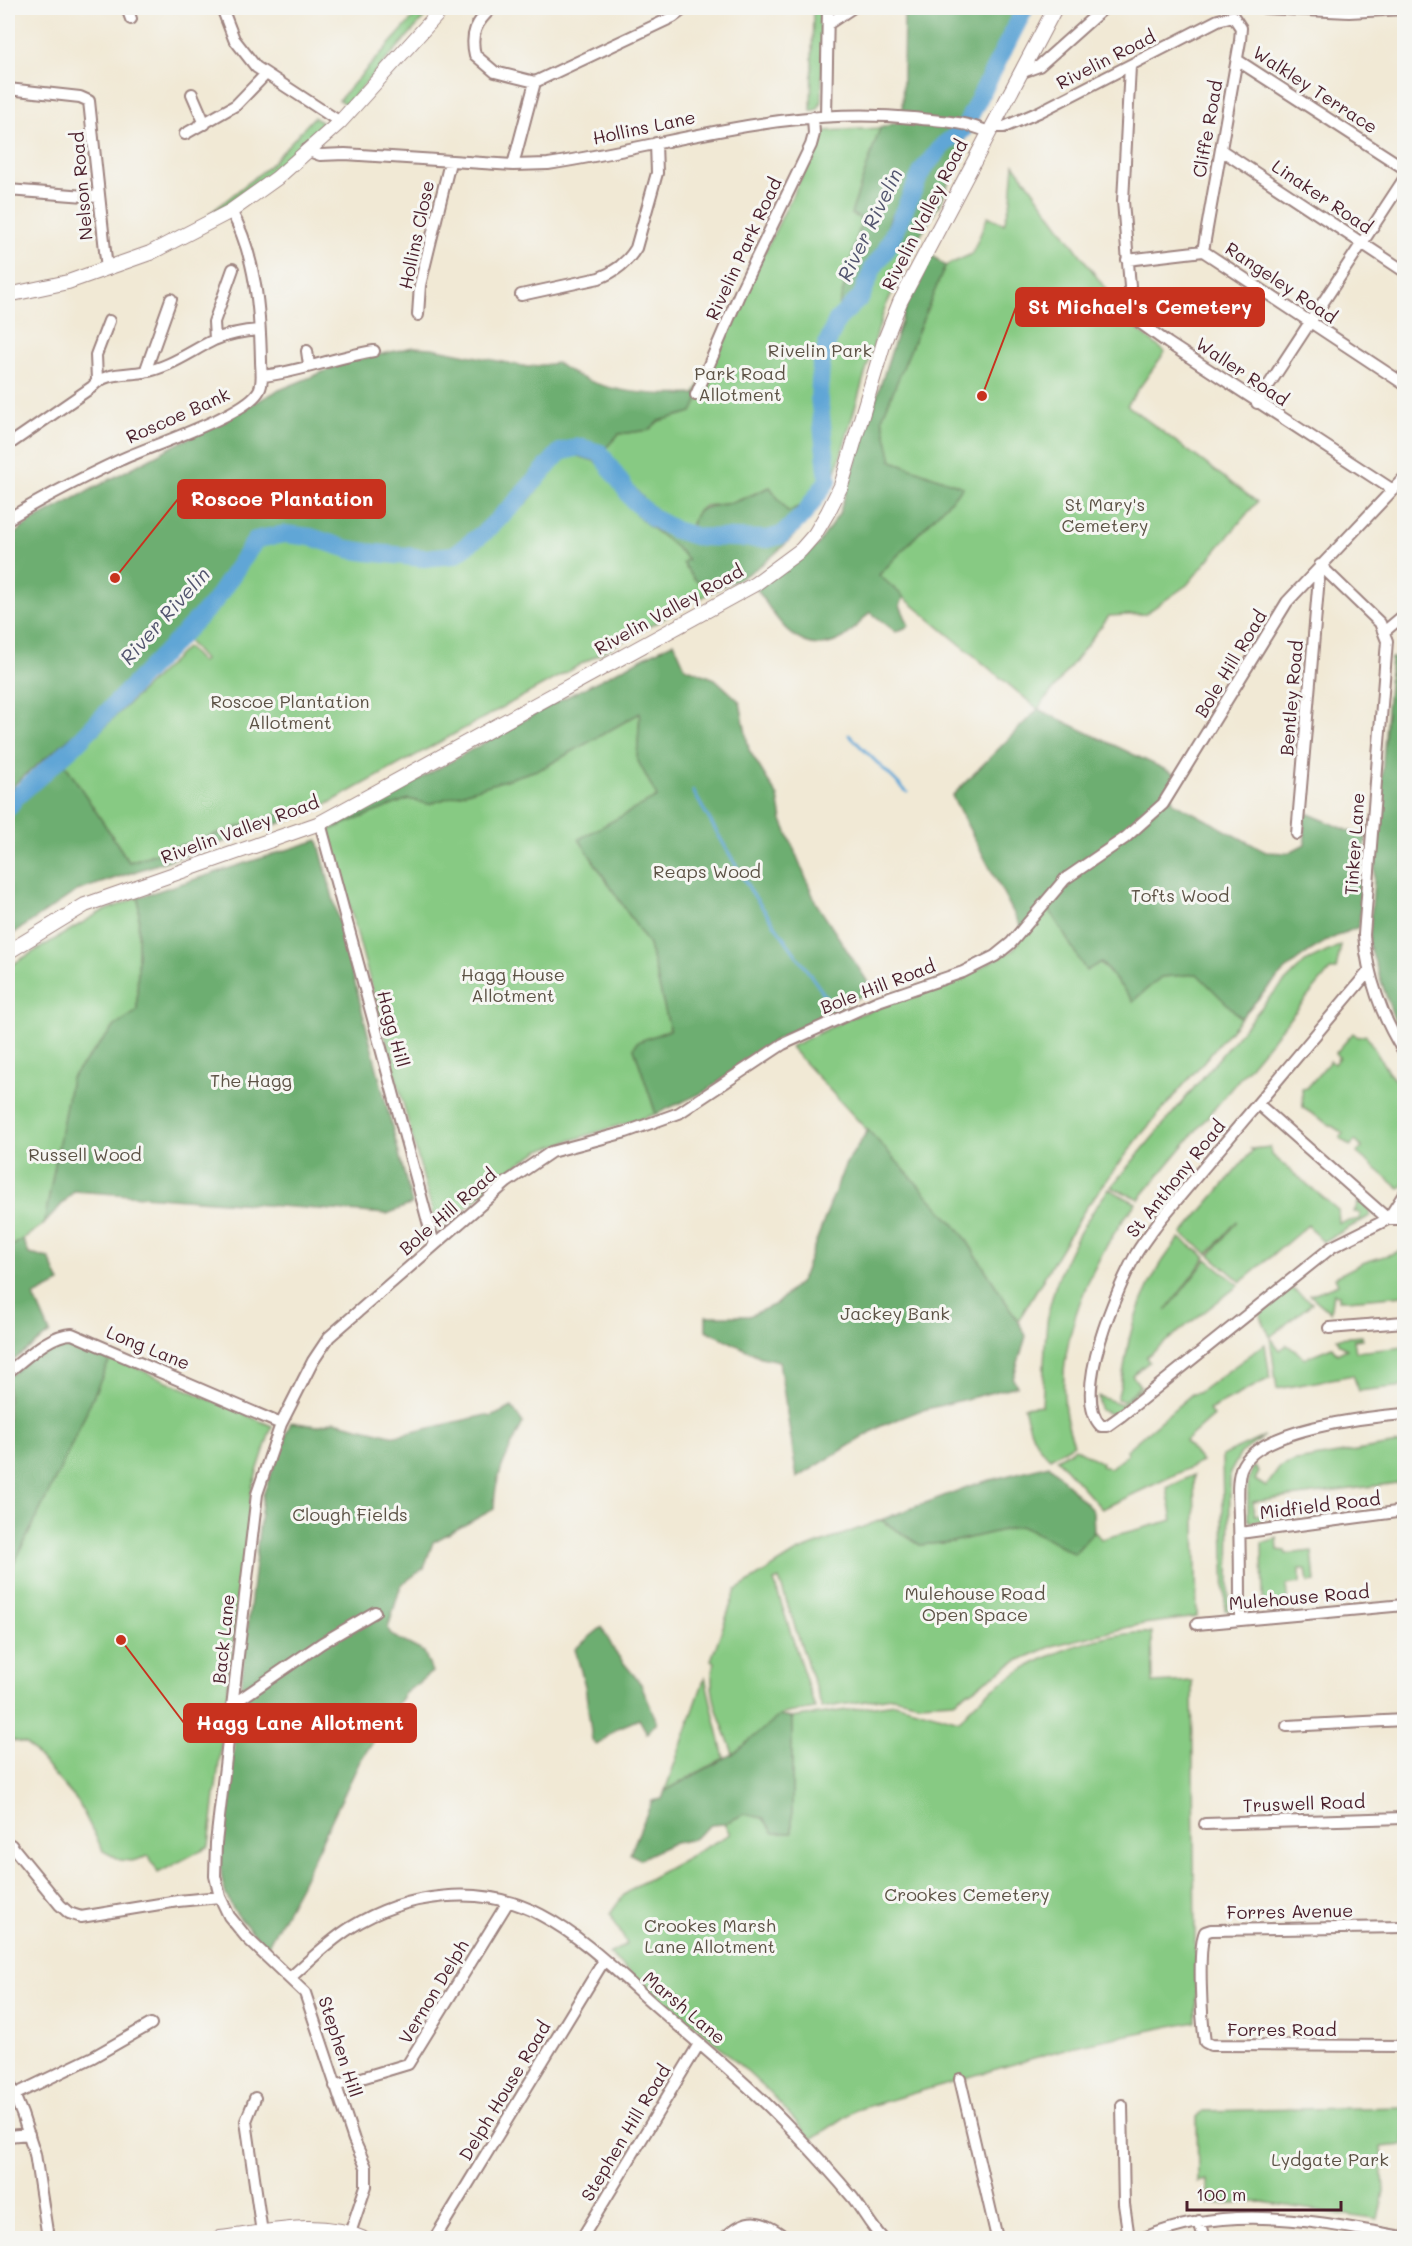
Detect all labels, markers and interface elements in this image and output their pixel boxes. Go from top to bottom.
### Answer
street label: Rivelin Road [1052,24,1159,94]
street label: Walkley Terrace [1249,40,1383,138]
street label: Cliffe Road [1187,78,1227,179]
street label: Hollins Lane [590,104,697,150]
street label: Nelson Road [64,131,98,241]
street label: Rivelin Valley Road [876,135,973,294]
street label: Linaker Road [1268,154,1378,239]
water label: River Rivelin [831,164,908,285]
street label: Rivelin Park Road [699,173,787,324]
street label: Hollins Close [393,178,439,291]
street label: Rangeley Road [1221,236,1342,328]
callout: St Michael's Cemetery [1016,288,1264,326]
text: St Michael's Cemetery [1028,293,1252,319]
street label: Waller Road [1192,331,1294,411]
park label: Rivelin Park [768,338,872,362]
park label: Park Road Allotment [694,361,786,406]
street label: Roscoe Bank [122,382,233,449]
callout: Roscoe Plantation [178,480,385,518]
text: Roscoe Plantation [191,485,373,511]
park label: St Mary's Cemetery [1062,492,1148,537]
street label: Rivelin Valley Road [590,558,747,660]
water label: River Rivelin [114,561,215,670]
street label: Bole Hill Road [1189,605,1272,722]
street label: Bentley Road [1274,639,1308,757]
park label: Roscoe Plantation Allotment [210,689,370,734]
street label: Rivelin Valley Road [157,789,322,869]
street label: Tinker Lane [1338,792,1370,896]
park label: Reaps Wood [653,859,761,883]
park label: Tofts Wood [1131,883,1229,907]
street label: Bole Hill Road [817,953,939,1019]
park label: Hagg House Allotment [461,962,565,1007]
street label: Hagg Hill [372,988,416,1070]
park label: The Hagg [210,1068,292,1092]
street label: St Anthony Road [1120,1114,1230,1242]
park label: Russell Wood [28,1142,142,1166]
street label: Bole Hill Road [394,1162,501,1260]
park label: Jackey Bank [840,1301,950,1325]
street label: Long Lane [103,1319,194,1375]
street label: Midfield Road [1258,1486,1382,1524]
park label: Clough Fields [292,1502,408,1526]
street label: Mulehouse Road [1228,1579,1370,1615]
park label: Mulehouse Road Open Space [904,1581,1046,1626]
street label: Back Lane [206,1593,240,1685]
callout: Hagg Lane Allotment [184,1704,416,1742]
text: Hagg Lane Allotment [196,1709,404,1735]
street label: Truswell Road [1242,1789,1366,1817]
park label: Crookes Cemetery [884,1882,1050,1906]
street label: Forres Avenue [1226,1898,1354,1924]
park label: Crookes Marsh Lane Allotment [644,1913,776,1958]
street label: Vernon Delph [393,1935,474,2048]
street label: Marsh Lane [638,1966,731,2049]
street label: Stephen Hill [313,1993,369,2100]
street label: Delph House Road [453,2016,555,2165]
street label: Forres Road [1227,2017,1337,2041]
street label: Stephen Hill Road [575,2060,675,2205]
park label: Lydgate Park [1271,2147,1389,2171]
scale bar [1187,2174,1342,2212]
text: 100 m [1196,2182,1246,2206]

